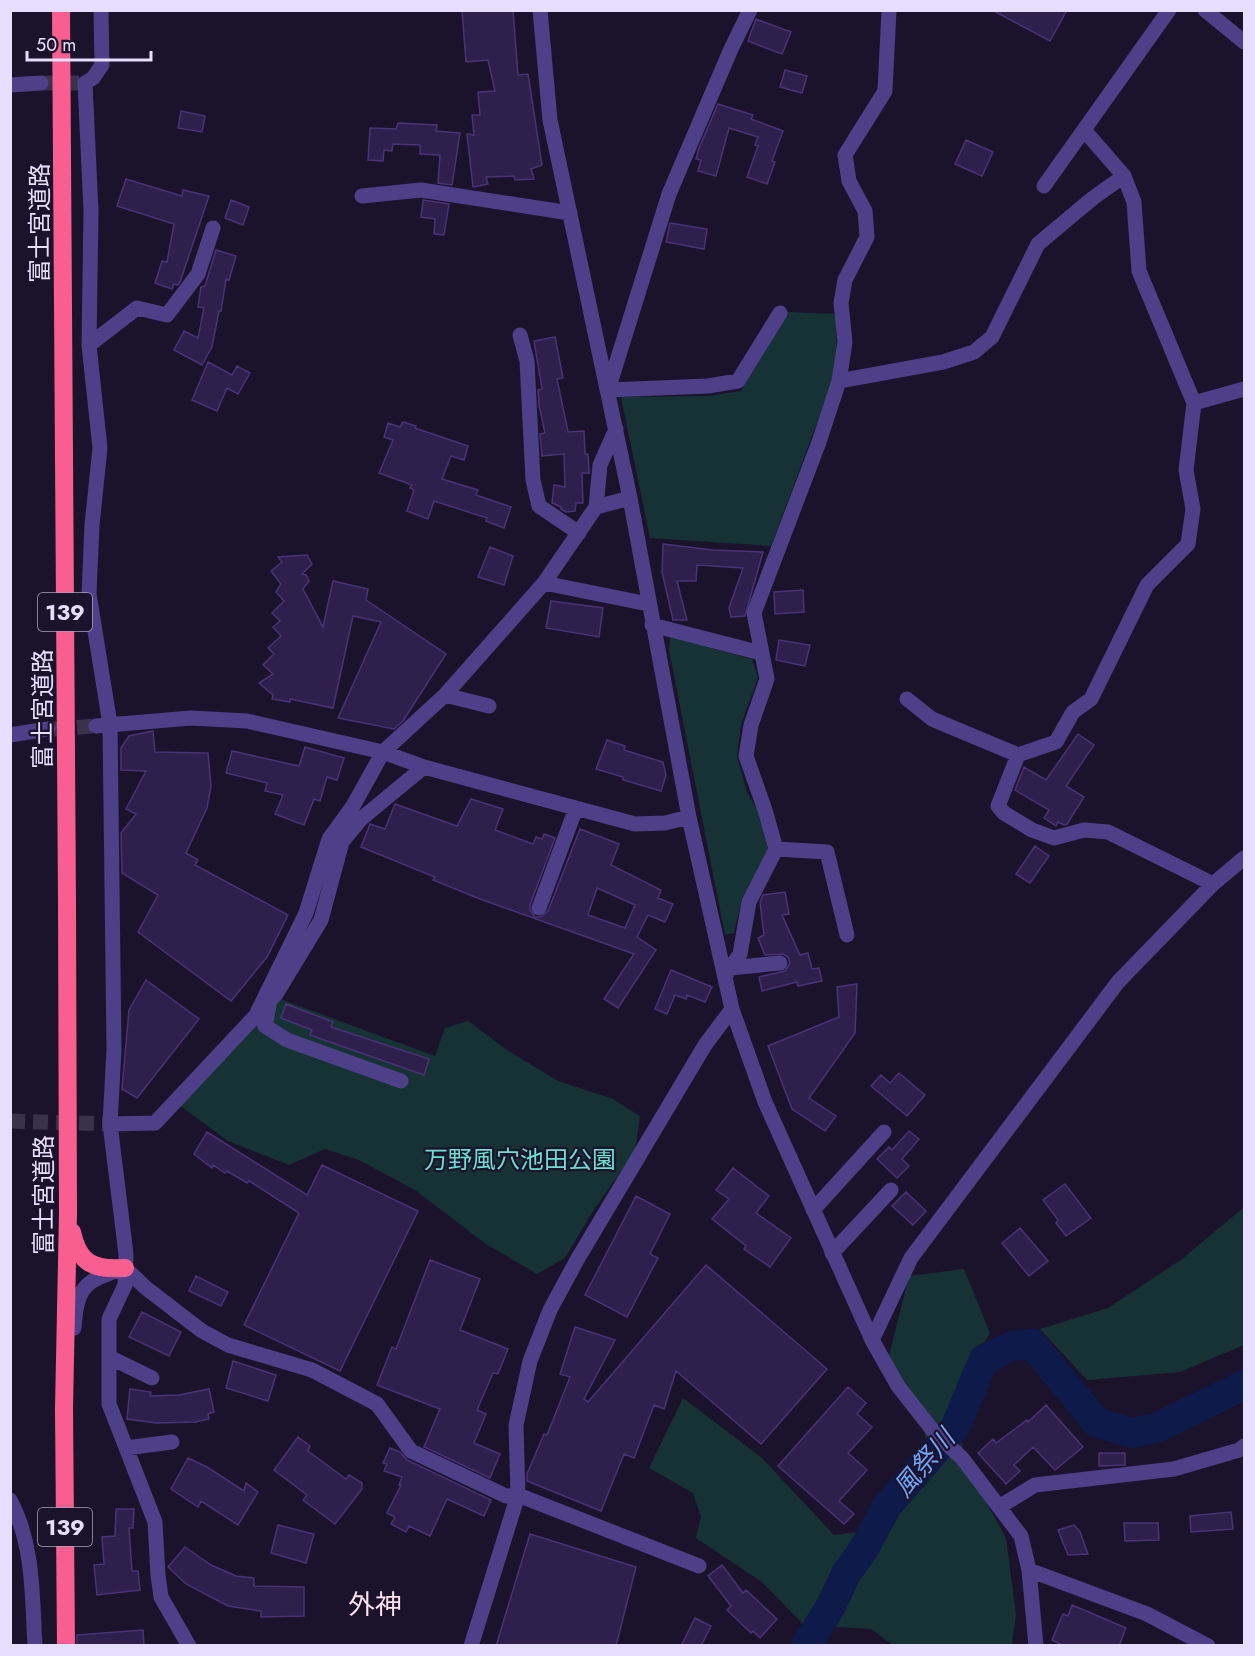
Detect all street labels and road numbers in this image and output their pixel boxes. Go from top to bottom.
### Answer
street label: 富士宮道路 [22,163,57,283]
road number: 139 [38,593,92,631]
street label: 富士宮道路 [25,649,60,769]
street label: 富士宮道路 [26,1135,61,1255]
road number: 139 [38,1508,92,1546]

